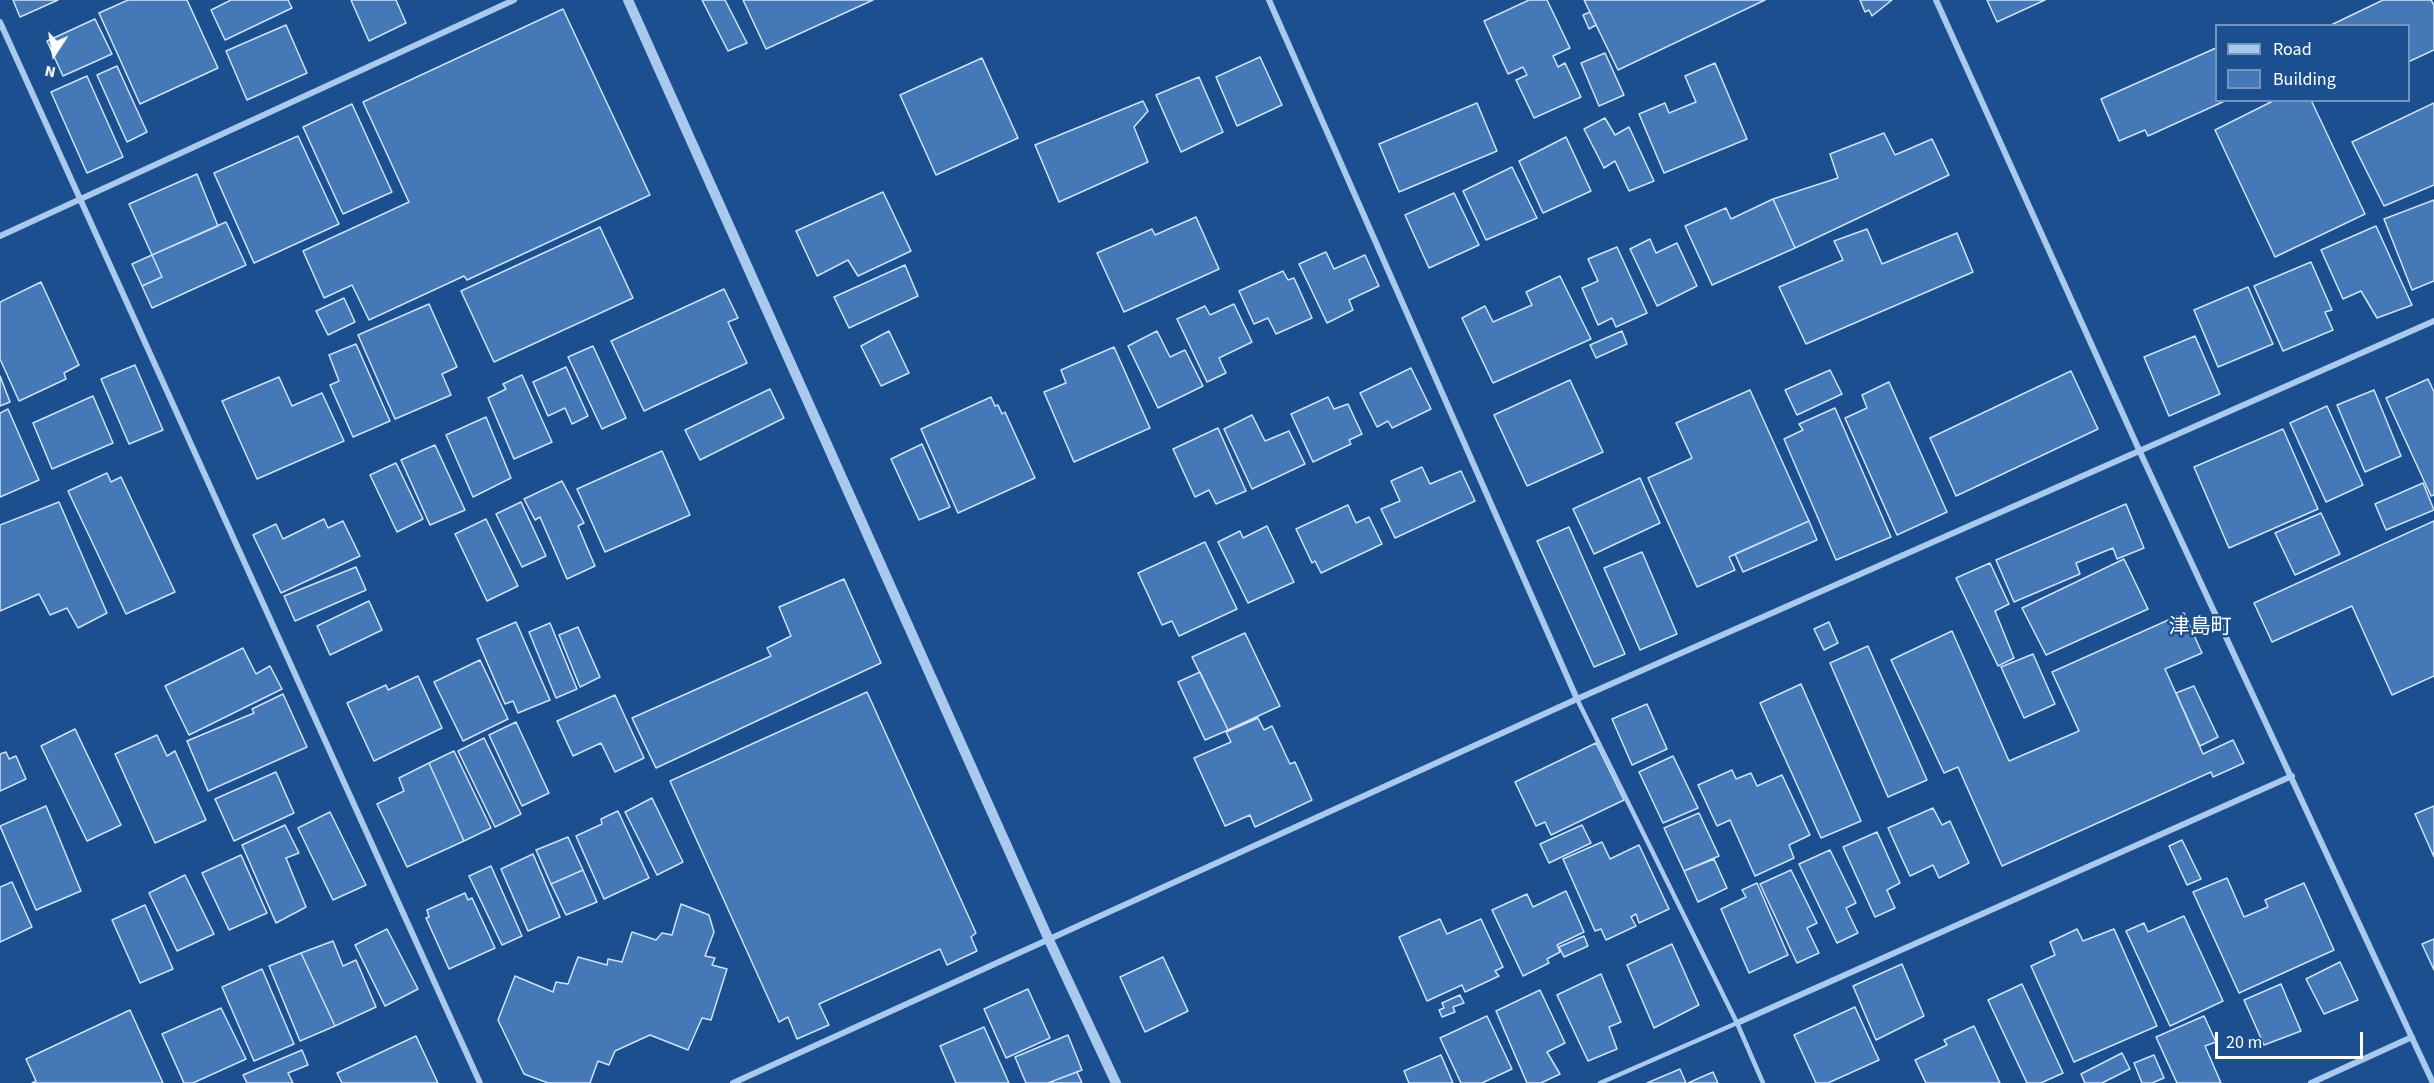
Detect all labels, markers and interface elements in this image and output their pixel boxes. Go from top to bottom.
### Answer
north arrow [24,24,84,84]
legend [2215,24,2410,102]
text: Road [2273,37,2312,62]
text: N [43,60,58,83]
text: Building [2273,67,2336,92]
district label: 津島町 [2169,615,2231,641]
scale bar [2218,1020,2366,1058]
text: 20 m [2226,1030,2262,1055]

